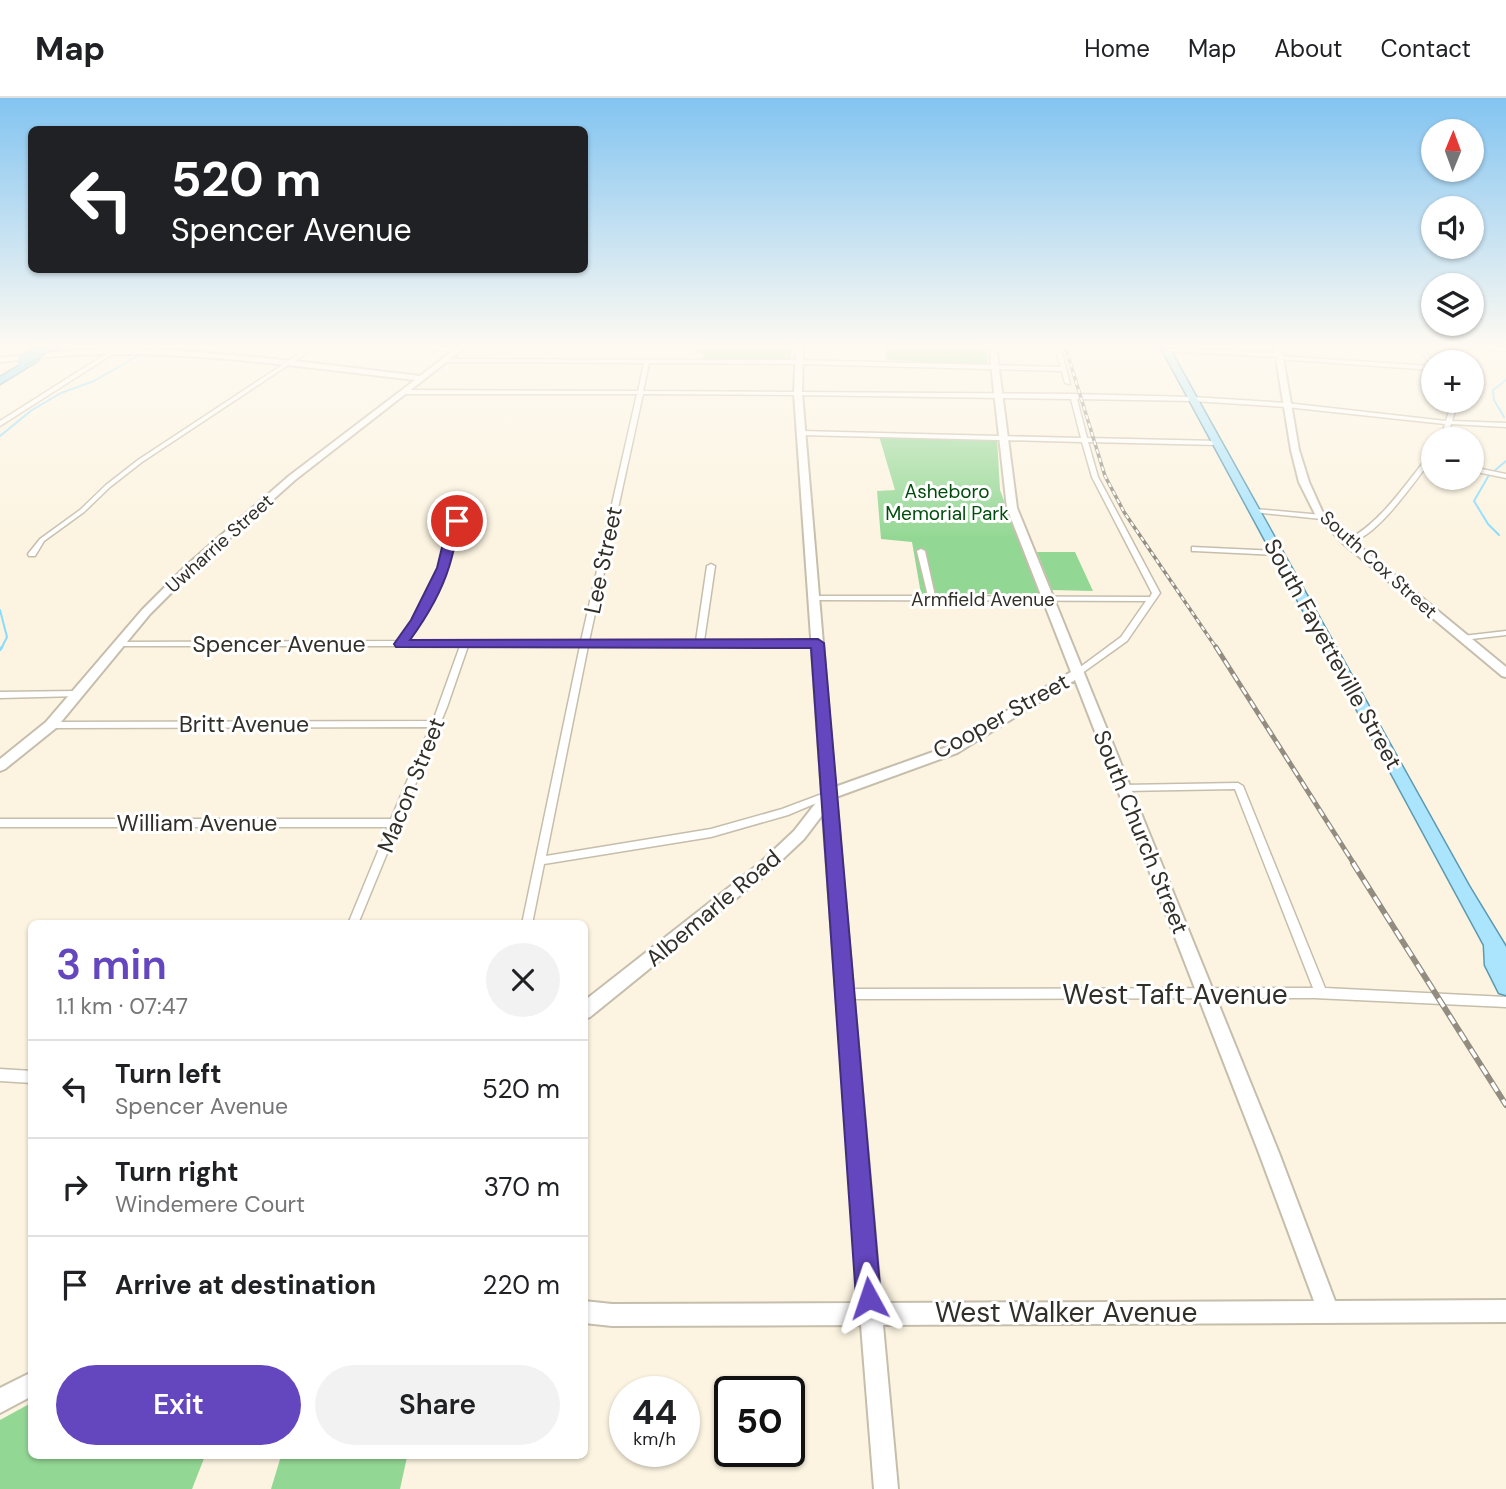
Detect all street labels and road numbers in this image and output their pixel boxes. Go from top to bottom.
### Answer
street label: Uwharrie Street [160,488,278,598]
street label: Lee Street [577,504,629,616]
street label: South Cox Street [1315,505,1443,624]
street label: South Fayetteville Street [1257,533,1409,775]
street label: Armfield Avenue [911,587,1055,612]
street label: Spencer Avenue [192,629,366,659]
street label: Cooper Street [928,666,1074,766]
street label: Britt Avenue [179,709,309,739]
street label: Macon Street [370,713,452,857]
street label: South Church Street [1086,726,1196,938]
street label: William Avenue [117,808,277,838]
street label: Albemarle Road [639,843,787,973]
street label: West Taft Avenue [1062,976,1288,1013]
street label: West Walker Avenue [935,1294,1197,1331]

